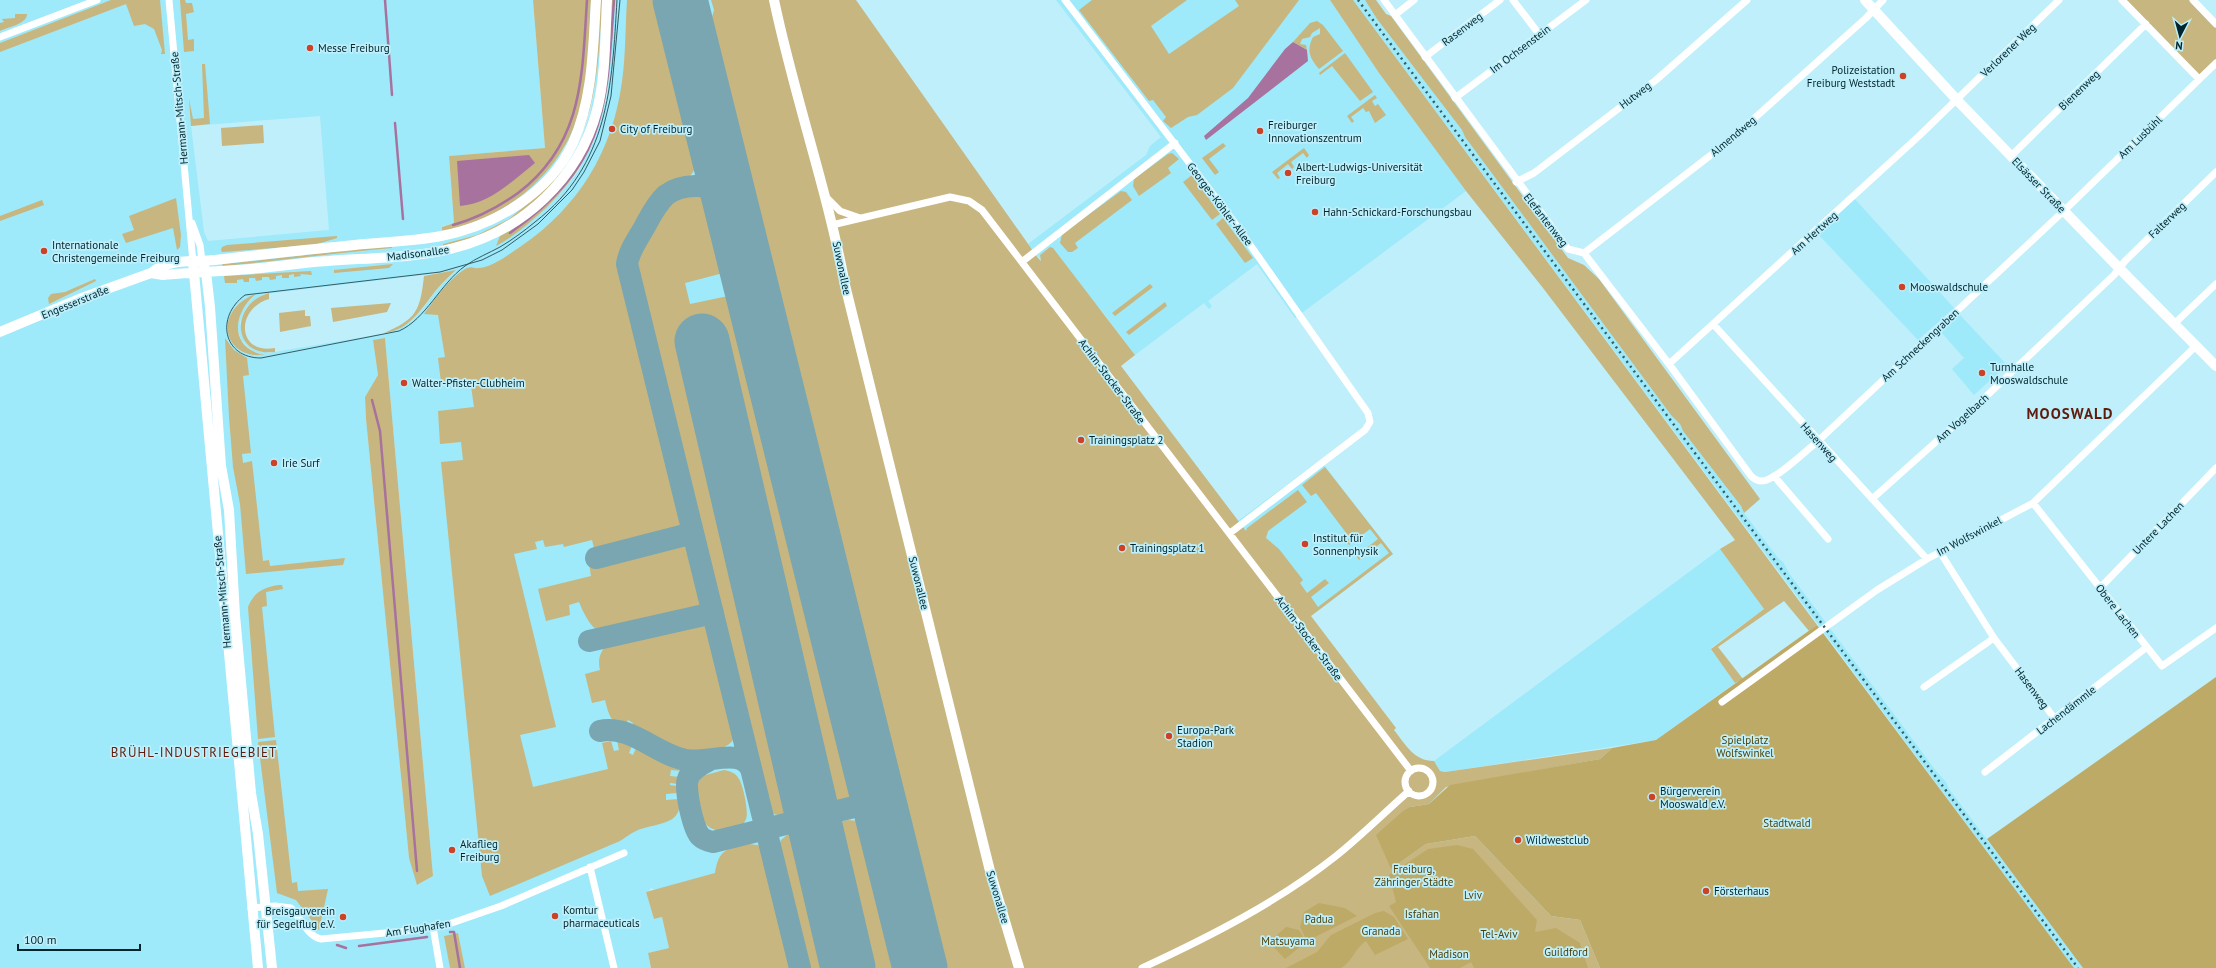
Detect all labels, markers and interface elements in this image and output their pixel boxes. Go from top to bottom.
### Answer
street label: Rasenweg [1439,9,1485,49]
north arrow [2160,16,2200,56]
street label: Verlorener Weg [1977,20,2039,81]
street label: Im Ochsenstein [1487,22,1553,76]
text: N [2175,39,2183,53]
place label: Messe Freiburg [318,41,390,55]
marker: Messe Freiburg [305,43,315,53]
street label: Hermann-Mitsch-Straße [167,51,191,165]
place label: Polizeistation Freiburg Weststadt [1807,63,1895,90]
street label: Bienenweg [2055,67,2103,113]
marker: Polizeistation Freiburg Weststadt [1898,71,1908,81]
street label: Hutweg [1616,78,1654,112]
street label: Am Lusbühl [2115,112,2165,161]
street label: Almendweg [1707,113,1759,159]
place label: Freiburger Innovationszentrum [1268,118,1362,145]
place label: City of Freiburg [620,122,692,136]
marker: City of Freiburg [607,124,617,134]
marker: Freiburger Innovationszentrum [1255,126,1265,136]
street label: Elsässer Straße [2009,154,2069,216]
street label: Georges-Köhler-Allee [1184,160,1256,249]
place label: Albert-Ludwigs-Universität Freiburg [1296,160,1423,187]
marker: Albert-Ludwigs-Universität Freiburg [1283,168,1293,178]
street label: Elefantenweg [1521,190,1571,250]
street label: Falterweg [2145,199,2189,241]
place label: Hahn-Schickard-Forschungsbau [1323,205,1472,219]
marker: Hahn-Schickard-Forschungsbau [1310,207,1320,217]
street label: Am Hertweg [1788,208,1840,258]
place label: Internationale Christengemeinde Freiburg [52,238,180,265]
street label: Suwonallee [829,240,855,297]
street label: Madisonallee [386,242,450,264]
marker: Internationale Christengemeinde Freiburg [39,246,49,256]
place label: Mooswaldschule [1910,280,1989,294]
street label: Engesserstraße [39,282,111,322]
marker: Mooswaldschule [1897,282,1907,292]
street label: Am Schneckengraben [1878,305,1962,385]
street label: Achim-Stocker-Straße [1076,336,1149,427]
place label: Turnhalle Mooswaldschule [1990,360,2069,387]
marker: Turnhalle Mooswaldschule [1977,368,1987,378]
place label: Walter-Pfister-Clubheim [412,376,525,390]
marker: Walter-Pfister-Clubheim [399,378,409,388]
street label: Am Vogelbach [1933,391,1991,445]
district label: MOOSWALD [2027,404,2113,423]
street label: Hasenweg [1798,419,1840,465]
place label: Trainingsplatz 2 [1089,433,1163,447]
marker: Trainingsplatz 2 [1076,435,1086,445]
place label: Irie Surf [282,456,320,470]
marker: Irie Surf [269,458,279,468]
street label: Untere Lachen [2129,499,2187,557]
street label: Im Wolfswinkel [1934,513,2005,559]
place label: Institut für Sonnenphysik [1313,531,1379,558]
street label: Hermann-Mitsch-Straße [210,535,234,649]
marker: Institut für Sonnenphysik [1300,539,1310,549]
place label: Trainingsplatz 1 [1130,541,1204,555]
marker: Trainingsplatz 1 [1117,543,1127,553]
street label: Suwonallee [906,555,932,612]
street label: Obere Lachen [2093,581,2143,641]
street label: Achim-Stocker-Straße [1273,593,1346,684]
street label: Hasenweg [2012,664,2052,712]
street label: Lachendämmle [2034,682,2099,738]
place label: Europa-Park Stadion [1177,723,1235,750]
marker: Europa-Park Stadion [1164,731,1174,741]
park label: Spielplatz Wolfswinkel [1717,733,1774,760]
district label: BRÜHL-INDUSTRIEGEBIET [111,744,277,761]
place label: Bürgerverein Mooswald e.V. [1660,784,1726,811]
marker: Bürgerverein Mooswald e.V. [1647,792,1657,802]
park label: Stadtwald [1763,816,1811,830]
place label: Wildwestclub [1526,833,1589,847]
marker: Wildwestclub [1513,835,1523,845]
place label: Akaflieg Freiburg [460,837,500,864]
marker: Akaflieg Freiburg [447,845,457,855]
park label: Freiburg, Zähringer Städte [1375,862,1454,889]
street label: Suwonallee [983,869,1013,926]
place label: Försterhaus [1714,884,1769,898]
marker: Försterhaus [1701,886,1711,896]
park label: Lviv [1464,888,1483,902]
place label: Komtur pharmaceuticals [563,903,640,930]
place label: Breisgauverein für Segelflug e.V. [257,904,335,931]
park label: Isfahan [1405,907,1439,921]
marker: Komtur pharmaceuticals [550,911,560,921]
marker: Breisgauverein für Segelflug e.V. [338,912,348,922]
park label: Padua [1305,912,1333,926]
street label: Am Flughafen [385,916,451,940]
park label: Granada [1362,924,1400,938]
scale bar [18,926,140,952]
park label: Tel-Aviv [1480,927,1518,941]
text: 100 m [24,932,57,947]
park label: Matsuyama [1261,934,1315,948]
park label: Guildford [1544,945,1588,959]
park label: Madison [1429,947,1469,961]

